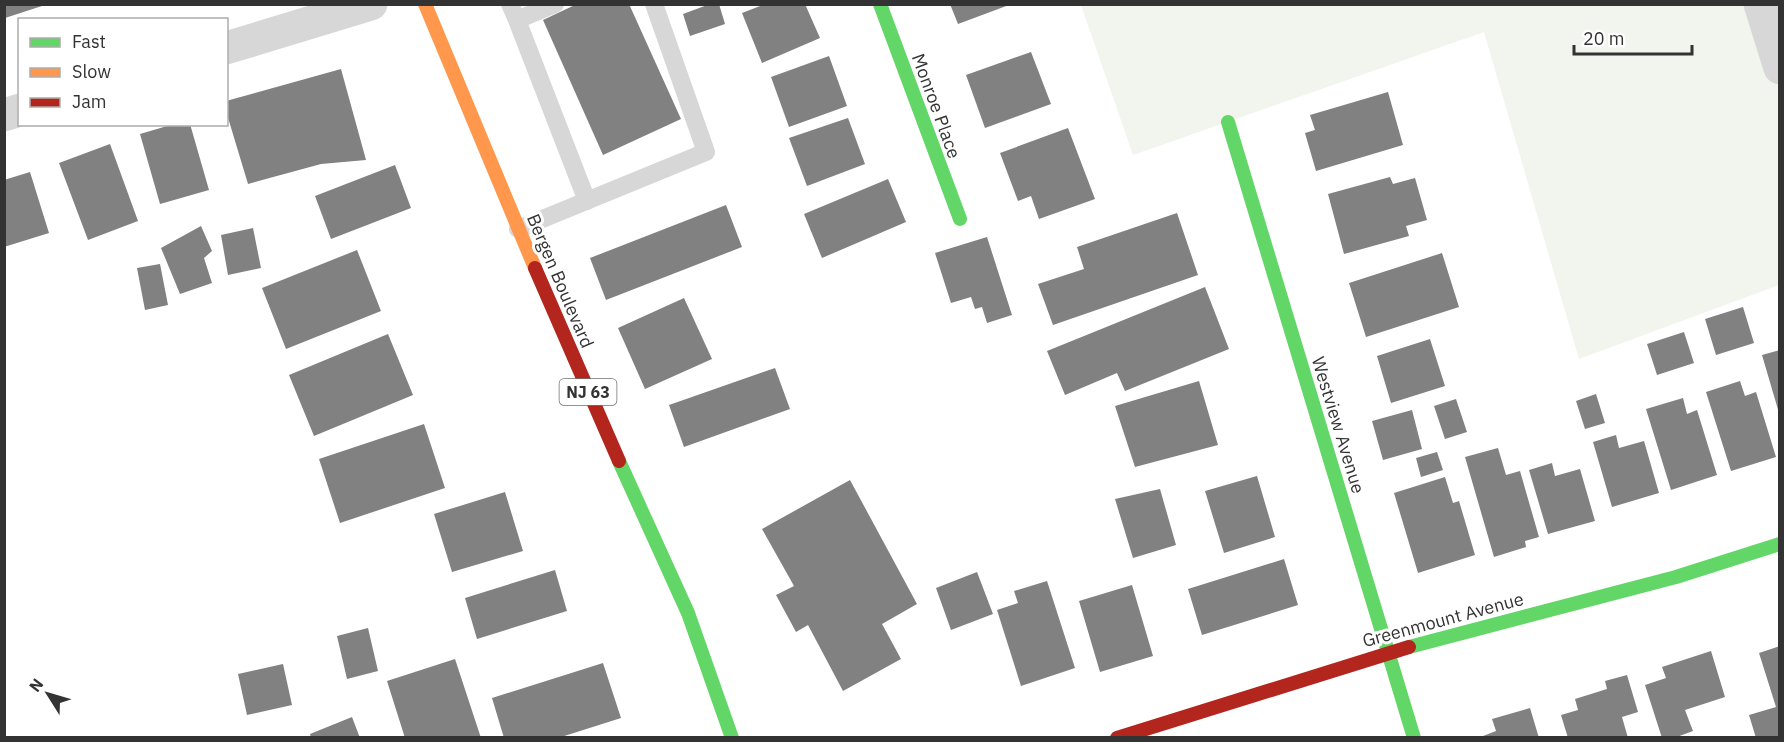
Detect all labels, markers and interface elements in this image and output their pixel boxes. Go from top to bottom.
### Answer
legend [18,18,228,126]
scale bar [1574,18,1692,56]
text: 20 m [1583,27,1625,50]
text: Fast [72,30,106,53]
street label: Monroe Place [907,50,966,162]
text: Slow [72,60,111,83]
text: Jam [72,90,107,113]
street label: Bergen Boulevard [522,210,599,351]
street label: Westview Avenue [1307,354,1370,496]
road number: NJ 63 [560,379,616,405]
street label: Greenmount Avenue [1360,587,1526,652]
north arrow [18,664,78,724]
text: N [25,674,47,696]

